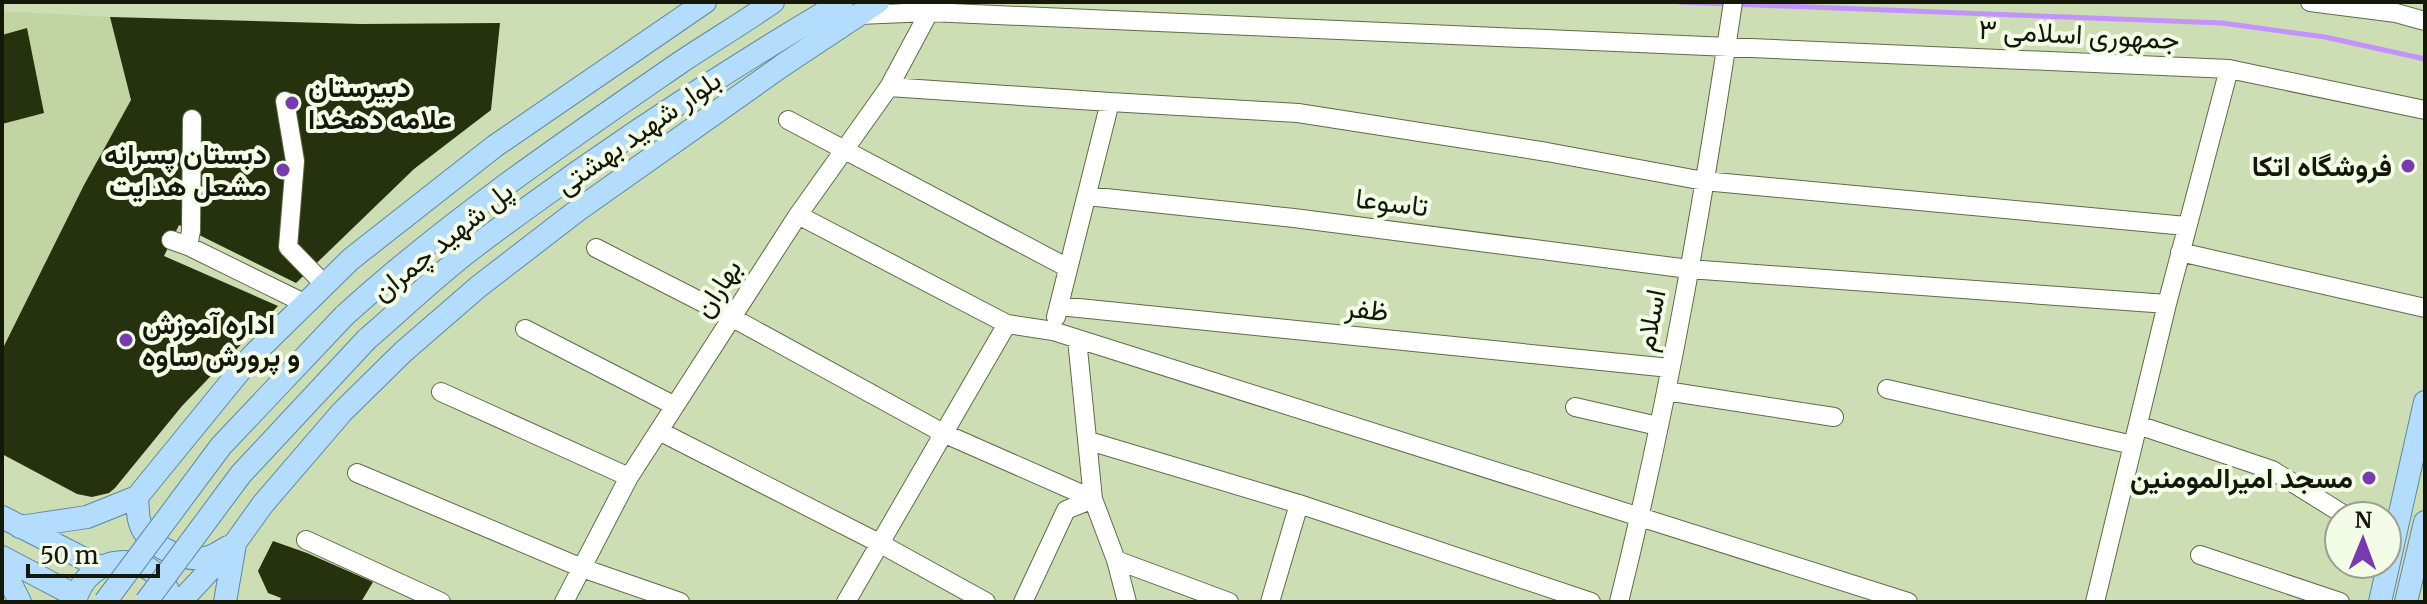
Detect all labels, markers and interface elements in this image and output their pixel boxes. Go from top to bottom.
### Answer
street label: جمهوری اسلامی ۳ [1978,11,2180,57]
street label: بلوار شهید بهشتی [548,62,728,202]
place label: دبیرستان علامه دهخدا [308,69,452,137]
marker: دبیرستان علامه دهخدا [283,94,301,112]
place label: دبستان پسرانه مشعل هدایت [104,136,267,204]
place label: فروشگاه اتکا [2252,148,2392,184]
marker: فروشگاه اتکا [2399,157,2417,175]
marker: دبستان پسرانه مشعل هدایت [274,161,292,179]
street label: پل شهید چمران [364,173,521,310]
street label: تاسوعا [1354,180,1430,224]
street label: بهاران [685,252,749,324]
street label: اسلام [1626,286,1675,354]
street label: ظفر [1343,289,1390,329]
place label: اداره آموزش و پرورش ساوه [142,306,300,376]
marker: اداره آموزش و پرورش ساوه [117,331,135,349]
place label: مسجد امیرالمومنین [2130,460,2353,496]
marker: مسجد امیرالمومنین [2360,469,2378,487]
north arrow [2323,500,2403,580]
text: N [2354,506,2373,534]
scale bar [28,528,158,578]
text: 50 m [40,540,99,571]

